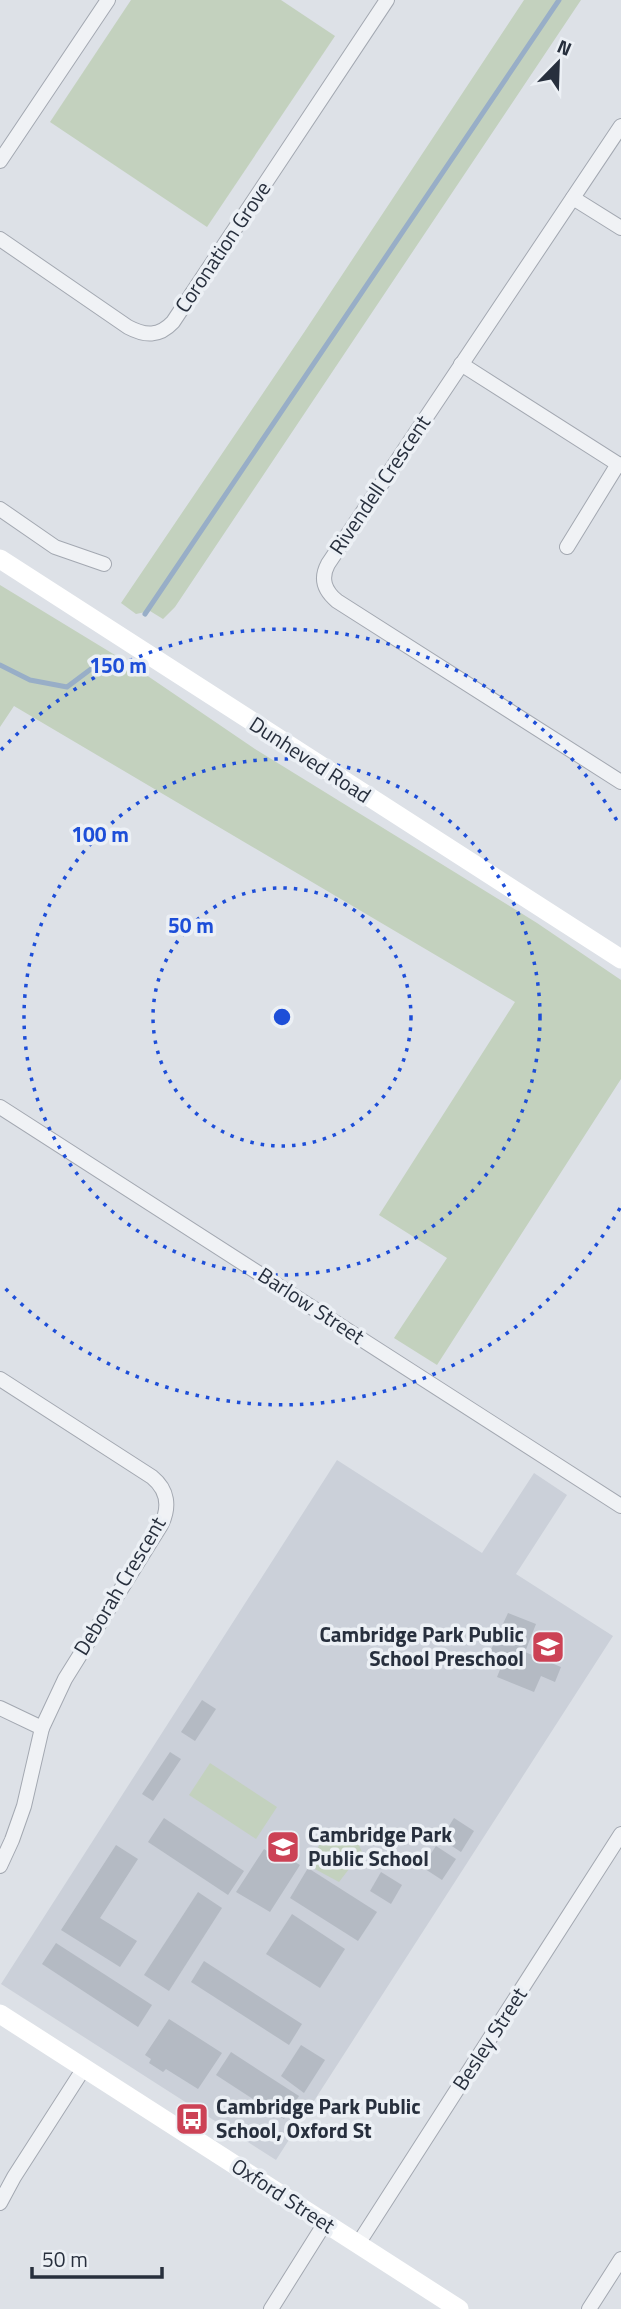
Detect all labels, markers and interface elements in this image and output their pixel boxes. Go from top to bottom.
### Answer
north arrow [523,28,593,98]
text: N [553,31,577,63]
street label: Coronation Grove [166,174,278,319]
street label: Rivendell Crescent [321,408,438,561]
text: 150 m [89,649,147,681]
street label: Dunheved Road [243,708,378,811]
text: 100 m [71,818,129,850]
text: 50 m [168,909,214,941]
centre of rings [270,1005,294,1029]
street label: Barlow Street [252,1259,372,1352]
street label: Deborah Crescent [65,1509,174,1661]
place label: Cambridge Park Public School Preschool [319,1618,524,1674]
school or university icon: Cambridge Park Public School Preschool [529,1628,567,1666]
place label: Cambridge Park Public School [308,1818,452,1874]
school or university icon: Cambridge Park Public School [264,1828,302,1866]
street label: Besley Street [444,1980,535,2096]
place label: Cambridge Park Public School, Oxford St [216,2090,421,2146]
bus stop icon: Cambridge Park Public School, Oxford St [173,2100,211,2138]
street label: Oxford Street [225,2150,342,2241]
scale bar [32,2236,161,2280]
text: 50 m [42,2243,88,2275]

